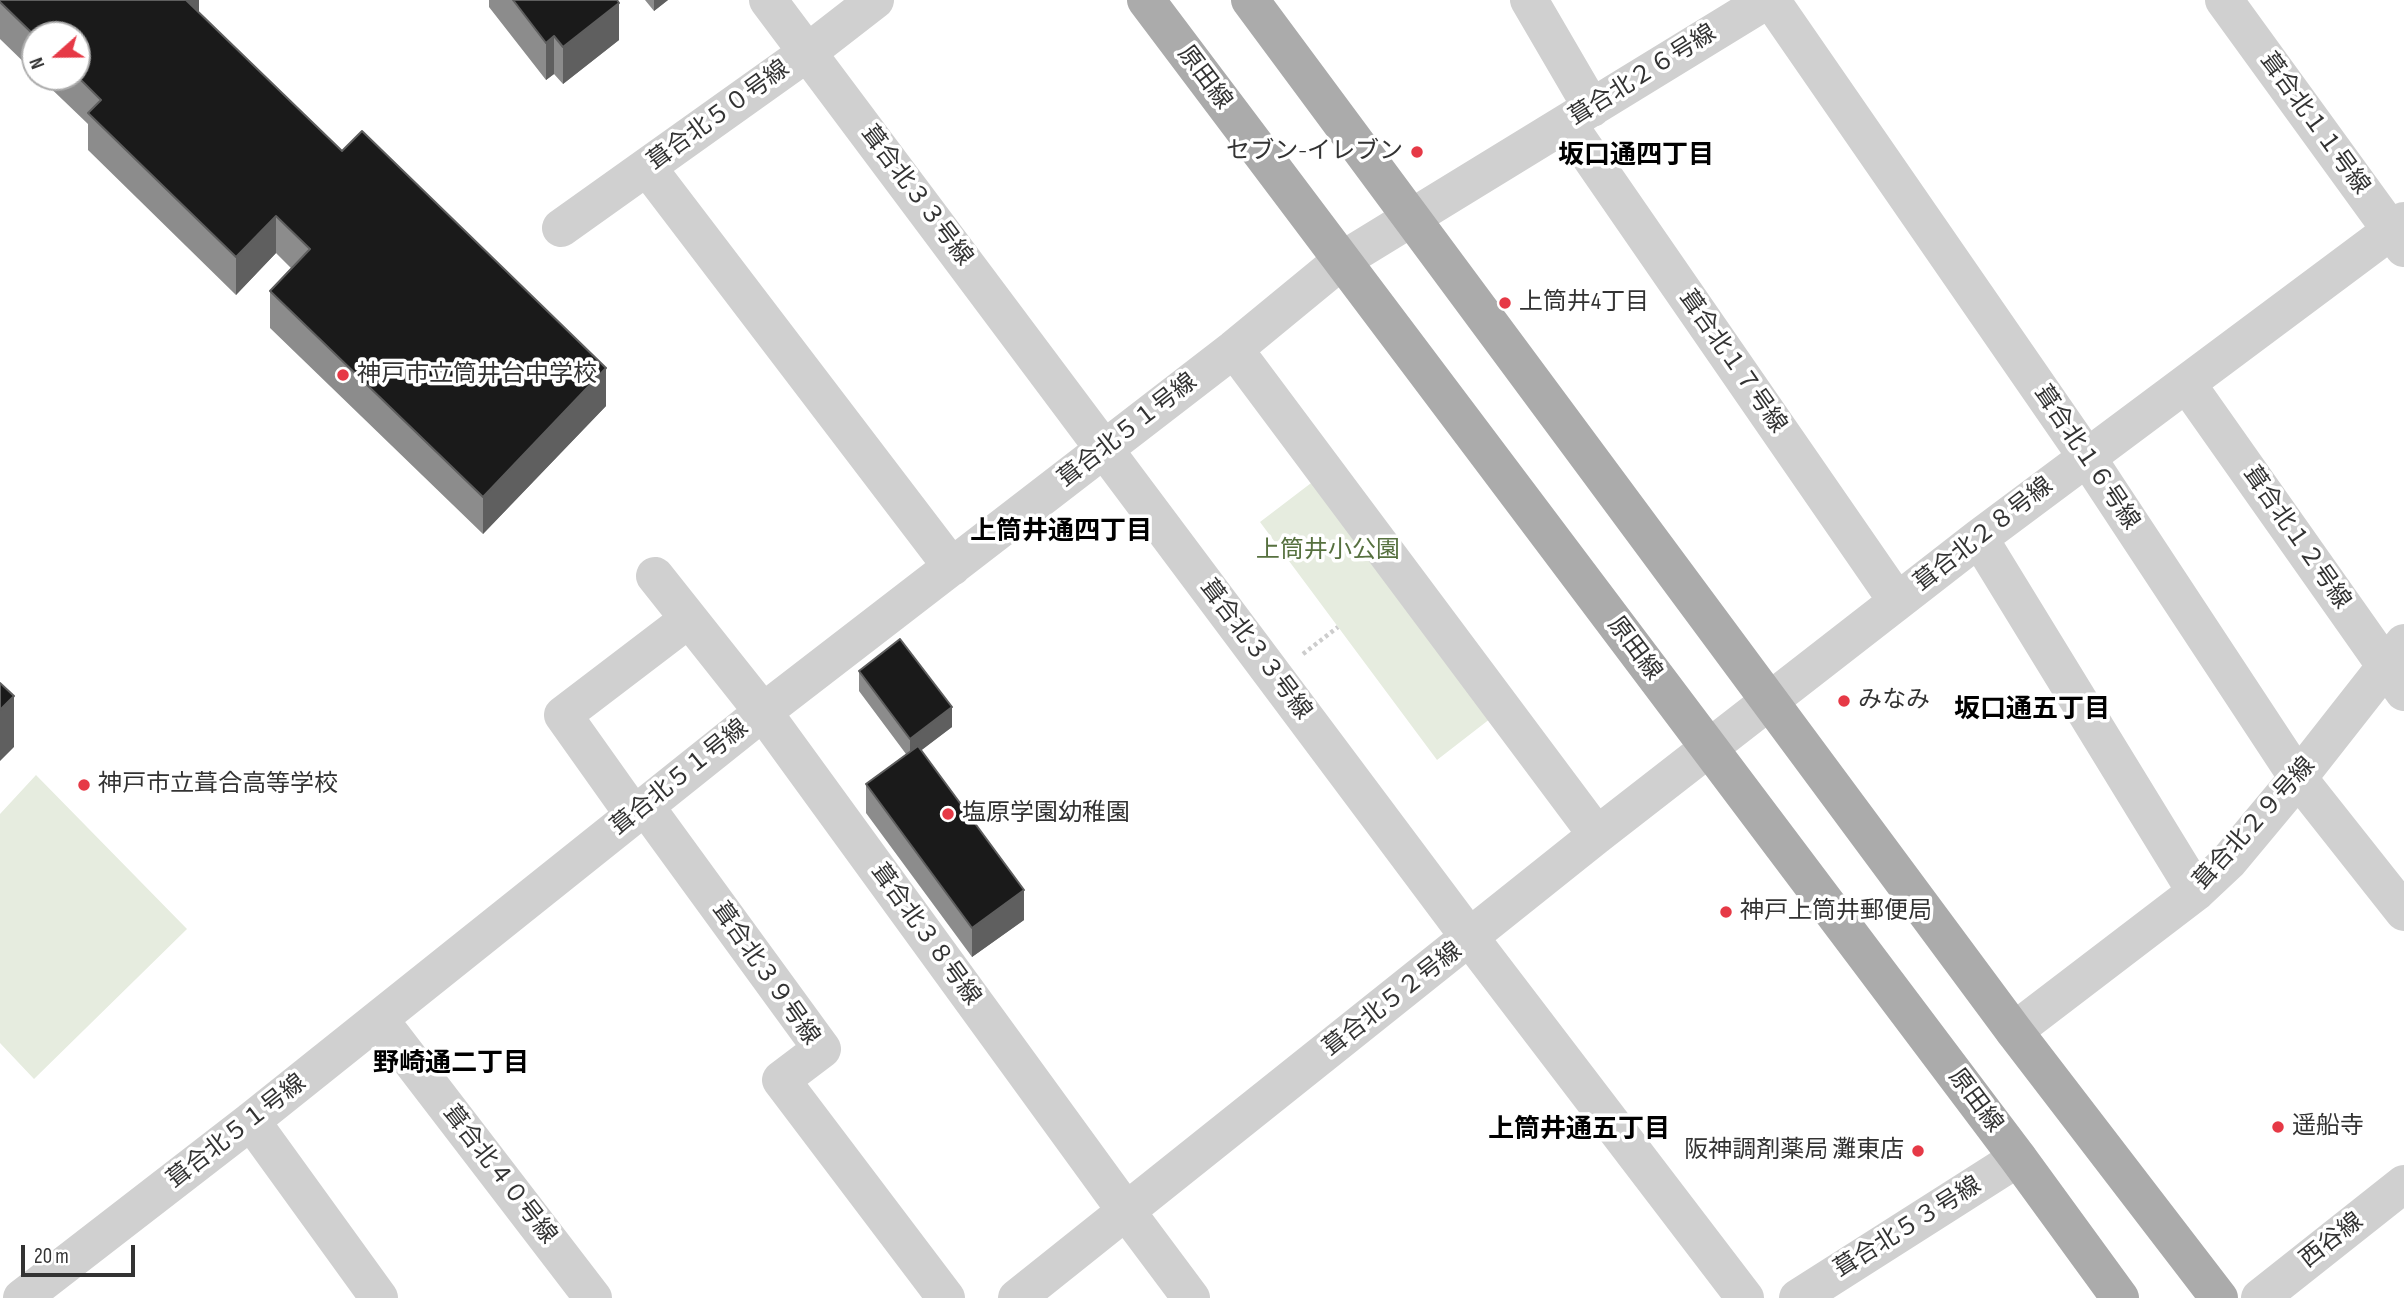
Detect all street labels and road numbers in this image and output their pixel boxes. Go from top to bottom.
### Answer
street label: 葺合北２６号線 [1564,19,1722,133]
street label: 原田線 [1171,41,1237,115]
street label: 葺合北１１号線 [2253,48,2375,200]
street label: 葺合北５０号線 [643,55,795,177]
street label: 葺合北３３号線 [854,120,978,272]
street label: 葺合北１７号線 [1672,285,1792,439]
street label: 葺合北５１号線 [1053,368,1203,494]
street label: 葺合北１６号線 [2027,380,2145,536]
street label: 葺合北１２号線 [2236,461,2356,615]
street label: 葺合北２８号線 [1909,472,2059,598]
street label: 葺合北３３号線 [1193,574,1317,726]
street label: 原田線 [1601,612,1667,686]
street label: 葺合北５１号線 [606,714,754,842]
street label: 葺合北２９号線 [2188,752,2322,896]
street label: 葺合北３８号線 [864,859,986,1011]
street label: 葺合北３９号線 [705,897,825,1051]
street label: 葺合北５２号線 [1318,937,1468,1063]
street label: 原田線 [1942,1064,2008,1138]
street label: 葺合北５１号線 [162,1069,312,1195]
street label: 葺合北４０号線 [436,1100,562,1250]
street label: 葺合北５３号線 [1829,1171,1987,1285]
street label: 西谷線 [2295,1207,2369,1275]

